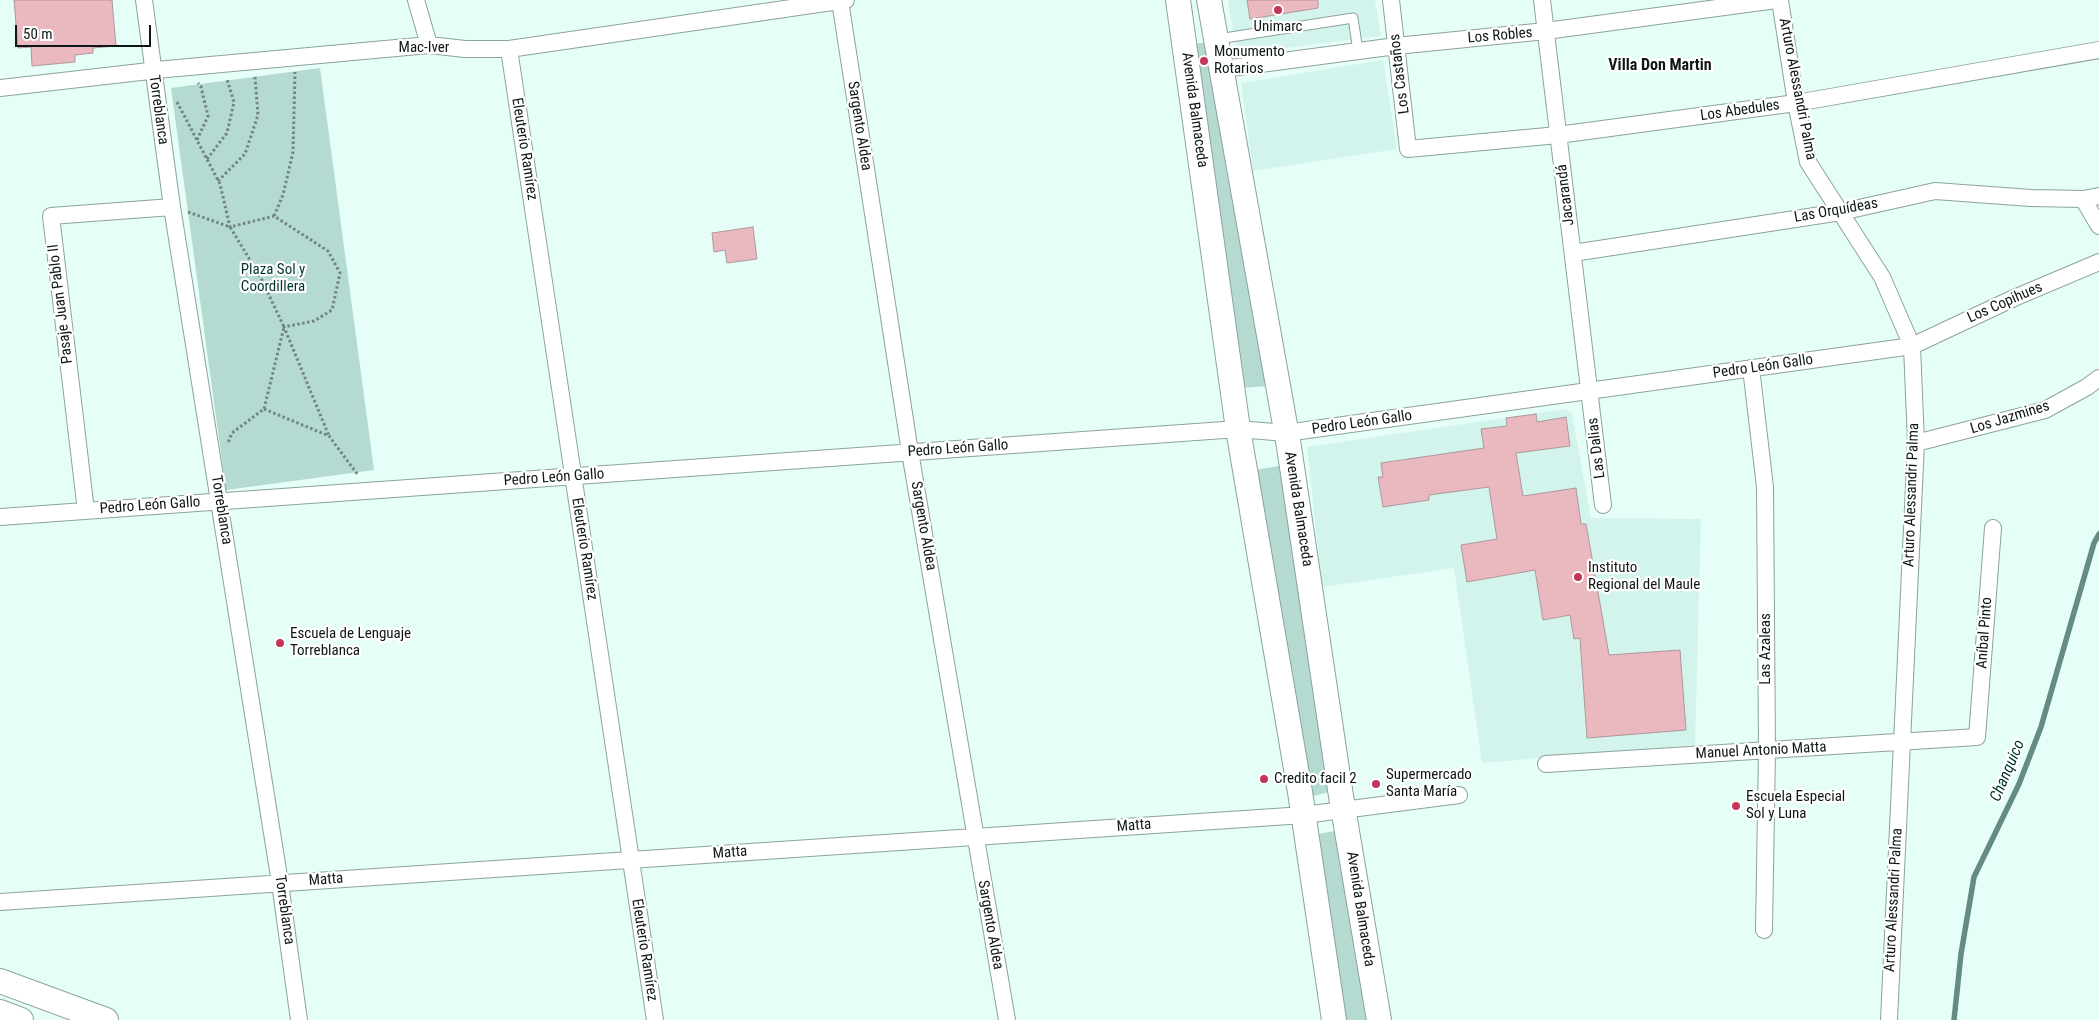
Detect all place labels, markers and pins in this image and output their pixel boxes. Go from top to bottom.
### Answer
marker: Unimarc [1272,4,1284,16]
place label: Unimarc [1254,18,1302,36]
place label: Monumento Rotarios [1214,43,1285,78]
marker: Monumento Rotarios [1198,55,1210,67]
place label: Instituto Regional del Maule [1588,559,1700,594]
marker: Instituto Regional del Maule [1572,571,1584,583]
place label: Escuela de Lenguaje Torreblanca [290,625,411,660]
marker: Escuela de Lenguaje Torreblanca [274,637,286,649]
place label: Supermercado Santa María [1386,766,1472,801]
place label: Credito facil 2 [1274,770,1357,788]
marker: Credito facil 2 [1258,773,1270,785]
marker: Supermercado Santa María [1370,778,1382,790]
place label: Escuela Especial Sol y Luna [1746,788,1845,823]
marker: Escuela Especial Sol y Luna [1730,800,1742,812]

